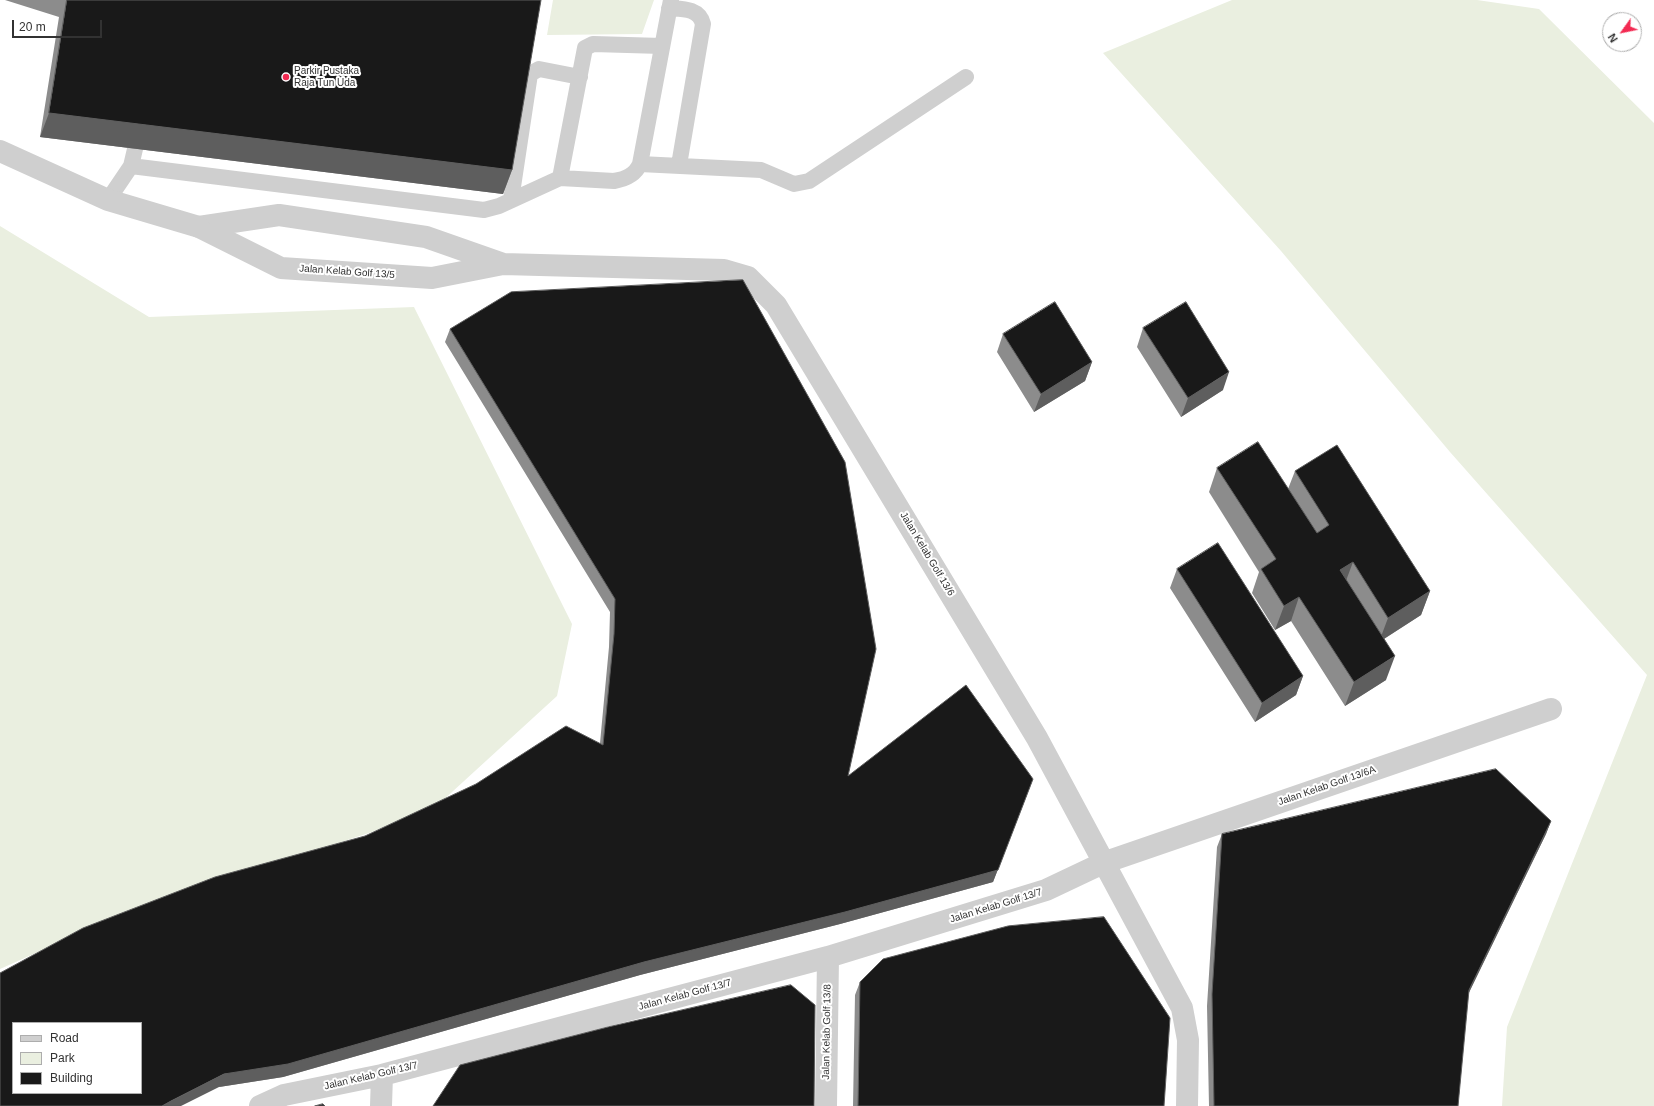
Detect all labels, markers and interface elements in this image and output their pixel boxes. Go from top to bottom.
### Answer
scale bar [14,12,104,38]
north arrow [1602,12,1642,52]
text: 20 m [19,20,46,34]
text: N [1606,31,1620,45]
place label: Parkir Pustaka Raja Tun Uda [294,65,359,88]
marker: Parkir Pustaka Raja Tun Uda [281,72,291,82]
street label: Jalan Kelab Golf 13/5 [299,263,395,281]
street label: Jalan Kelab Golf 13/6 [897,510,957,598]
street label: Jalan Kelab Golf 13/6A [1277,764,1377,808]
street label: Jalan Kelab Golf 13/7 [949,886,1043,926]
street label: Jalan Kelab Golf 13/7 [637,977,733,1013]
street label: Jalan Kelab Golf 13/8 [820,984,834,1080]
legend [12,1022,142,1094]
text: Road [50,1031,79,1045]
text: Park [50,1051,75,1065]
street label: Jalan Kelab Golf 13/7 [323,1059,419,1093]
text: Building [50,1071,93,1085]

